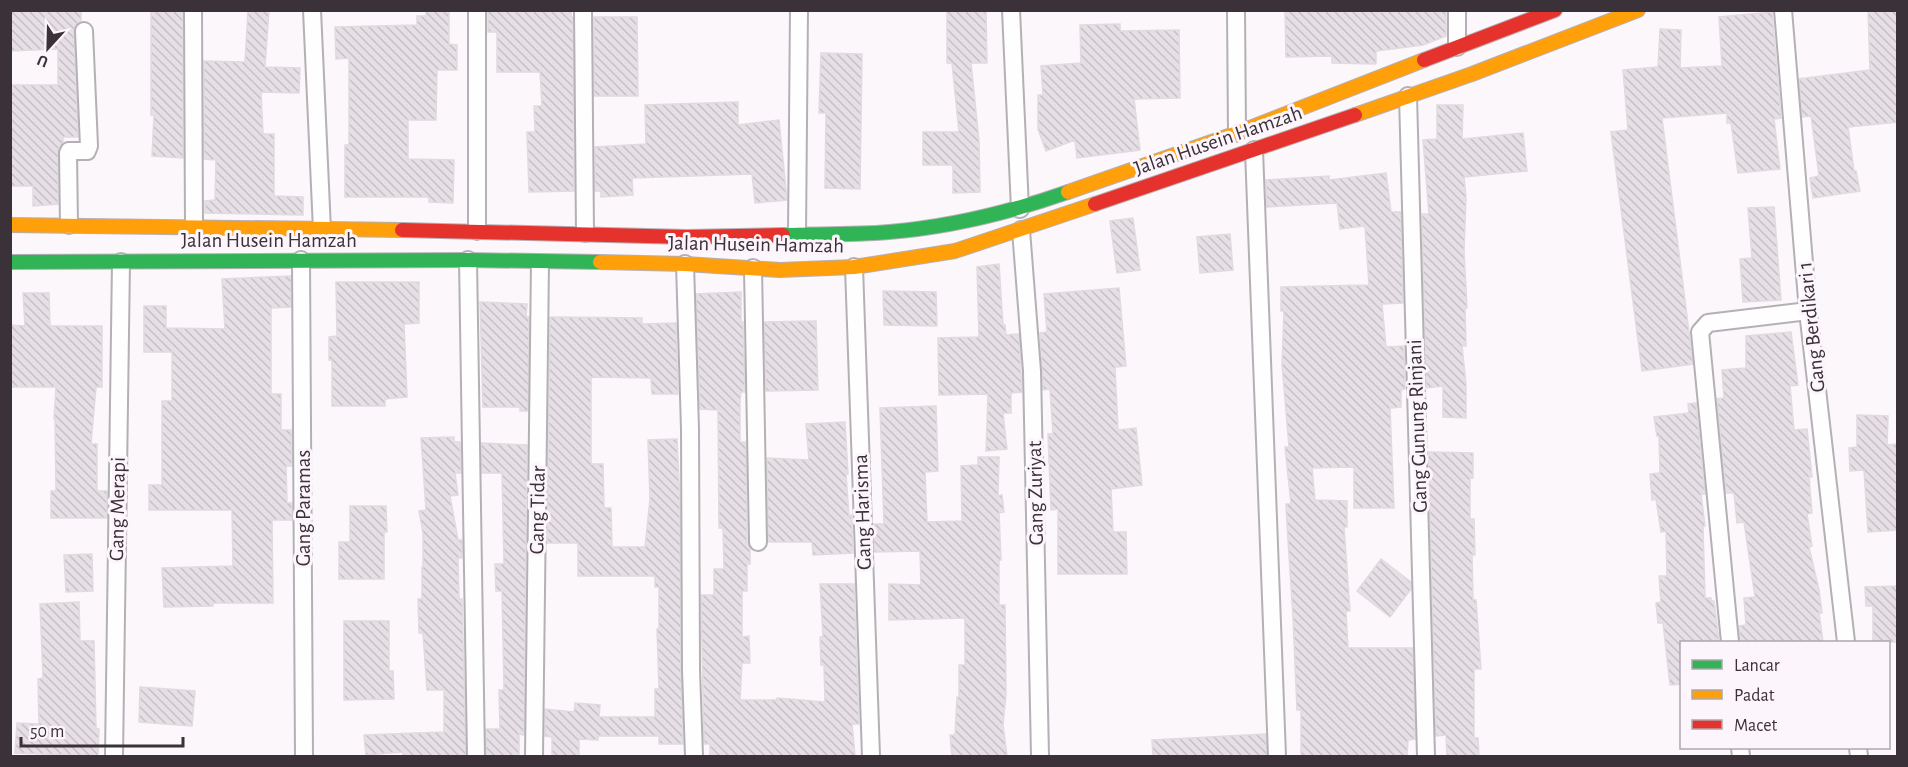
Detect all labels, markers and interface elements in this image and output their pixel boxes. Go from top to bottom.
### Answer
north arrow [18,18,78,78]
text: U [35,52,50,70]
street label: Jalan Husein Hamzah [1132,102,1305,179]
street label: Jalan Husein Hamzah [181,230,357,251]
street label: Jalan Husein Hamzah [668,232,844,257]
street label: Gang Berdikari 1 [1794,261,1829,393]
street label: Gang Gunung Rinjani [1404,339,1431,513]
street label: Gang Zuriyat [1024,440,1047,545]
street label: Gang Paramas [293,450,314,566]
street label: Gang Harisma [850,453,875,570]
street label: Gang Merapi [106,457,129,561]
street label: Gang Tidar [526,465,549,555]
legend [1680,641,1890,749]
text: Lancar [1734,657,1780,675]
text: Padat [1734,687,1775,705]
scale bar [21,710,183,748]
text: Macet [1734,717,1778,735]
text: 50 m [30,723,64,741]

